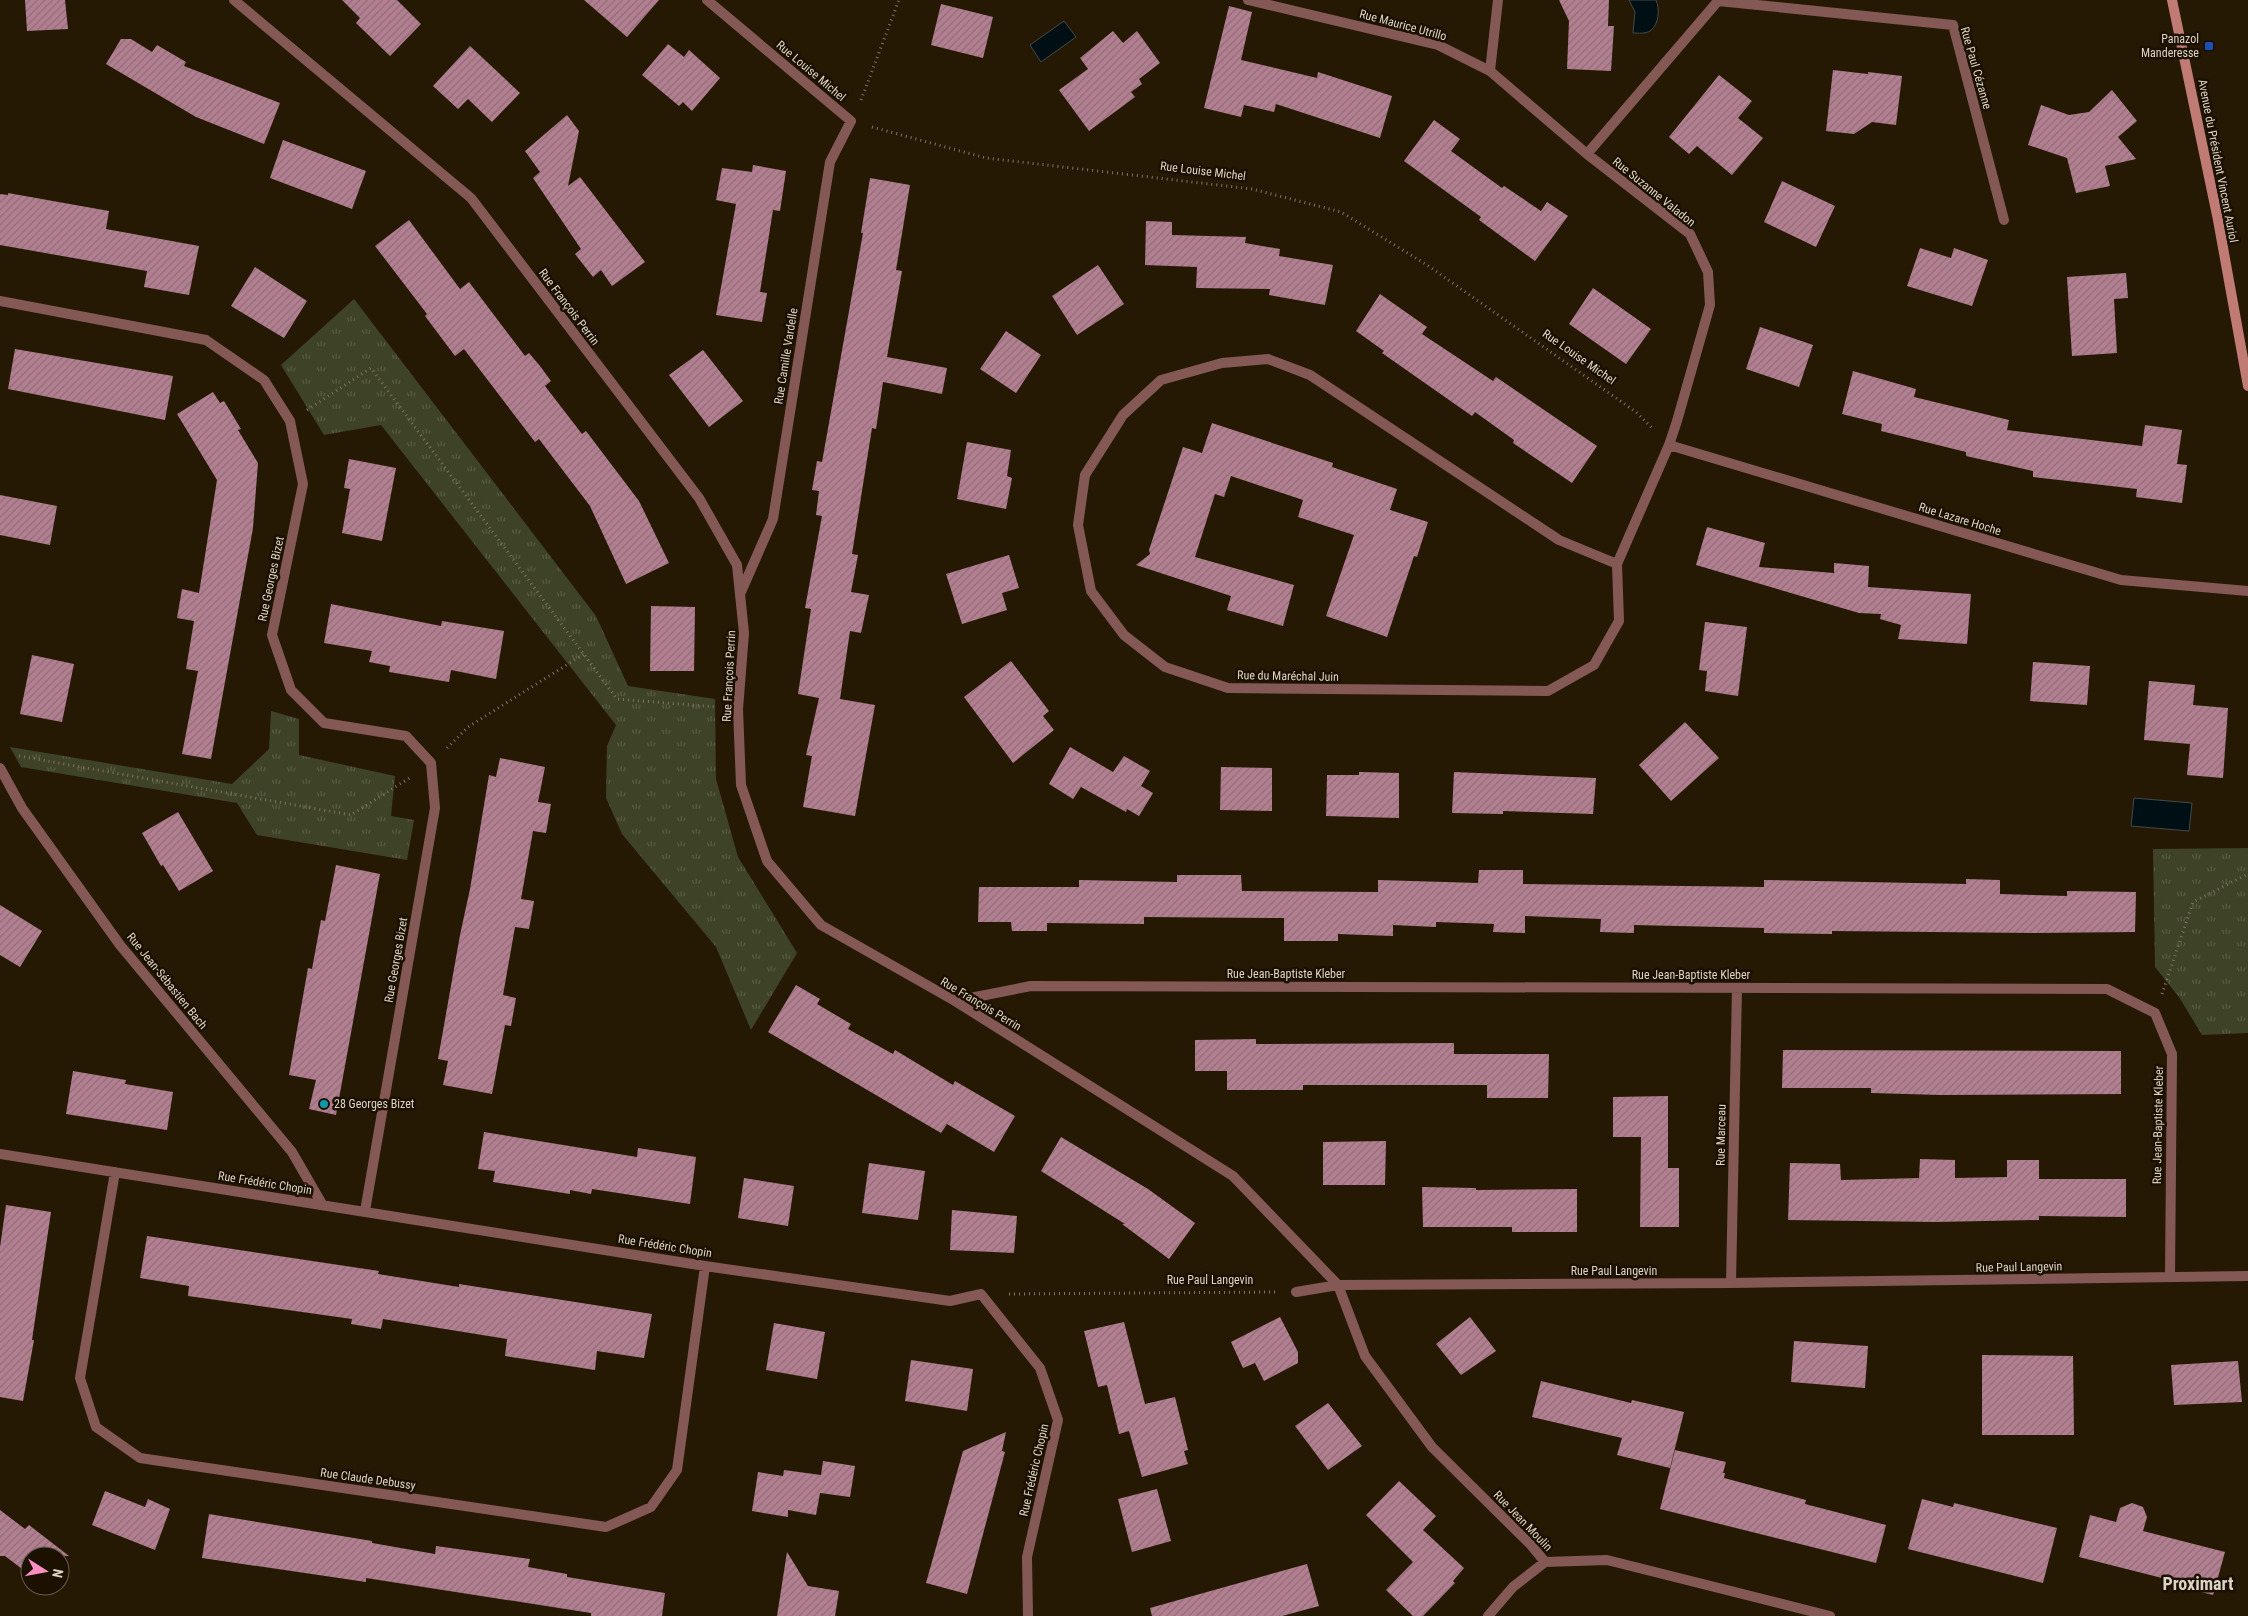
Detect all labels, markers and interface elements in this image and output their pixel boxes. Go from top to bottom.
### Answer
street label: Rue Maurice Utrillo [1358,7,1448,43]
street label: Rue Paul Cézanne [1958,25,1995,111]
place label: Panazol Manderesse [2141,32,2199,60]
street label: Rue Louise Michel [773,38,849,104]
marker: Panazol Manderesse [2203,40,2215,52]
street label: Avenue du Président Vincent Auriol [2195,78,2241,244]
street label: Rue Suzanne Valadon [1610,154,1698,230]
street label: Rue Louise Michel [1159,159,1247,183]
street label: Rue François Perrin [536,266,602,348]
street label: Rue Camille Vardelle [771,307,801,405]
street label: Rue Louise Michel [1540,327,1618,387]
street label: Rue Lazare Hoche [1917,500,2003,538]
street label: Rue Georges Bizet [255,535,287,623]
street label: Rue François Perrin [720,630,738,722]
street label: Rue du Maréchal Juin [1237,668,1339,684]
street label: Rue Georges Bizet [382,916,410,1004]
street label: Rue Jean-Sébastien Bach [124,930,210,1032]
street label: Rue Jean-Baptiste Kleber [1227,967,1346,981]
street label: Rue Jean-Baptiste Kleber [1632,968,1751,982]
street label: Rue François Perrin [938,974,1024,1034]
street label: Rue Jean-Baptiste Kleber [2150,1065,2166,1184]
place label: 28 Georges Bizet [334,1097,415,1111]
marker: 28 Georges Bizet [318,1098,330,1110]
street label: Rue Marceau [1713,1104,1729,1166]
street label: Rue Frédéric Chopin [217,1169,313,1197]
street label: Rue Frédéric Chopin [617,1232,713,1260]
street label: Rue Paul Langevin [1976,1259,2063,1275]
street label: Rue Paul Langevin [1571,1264,1658,1278]
street label: Rue Paul Langevin [1167,1273,1254,1287]
street label: Rue Frédéric Chopin [1017,1422,1052,1518]
street label: Rue Claude Debussy [319,1465,417,1493]
street label: Rue Jean Moulin [1491,1488,1555,1554]
north arrow [20,1546,70,1596]
text: N [49,1568,66,1579]
district label: Proximart [2162,1573,2234,1594]

